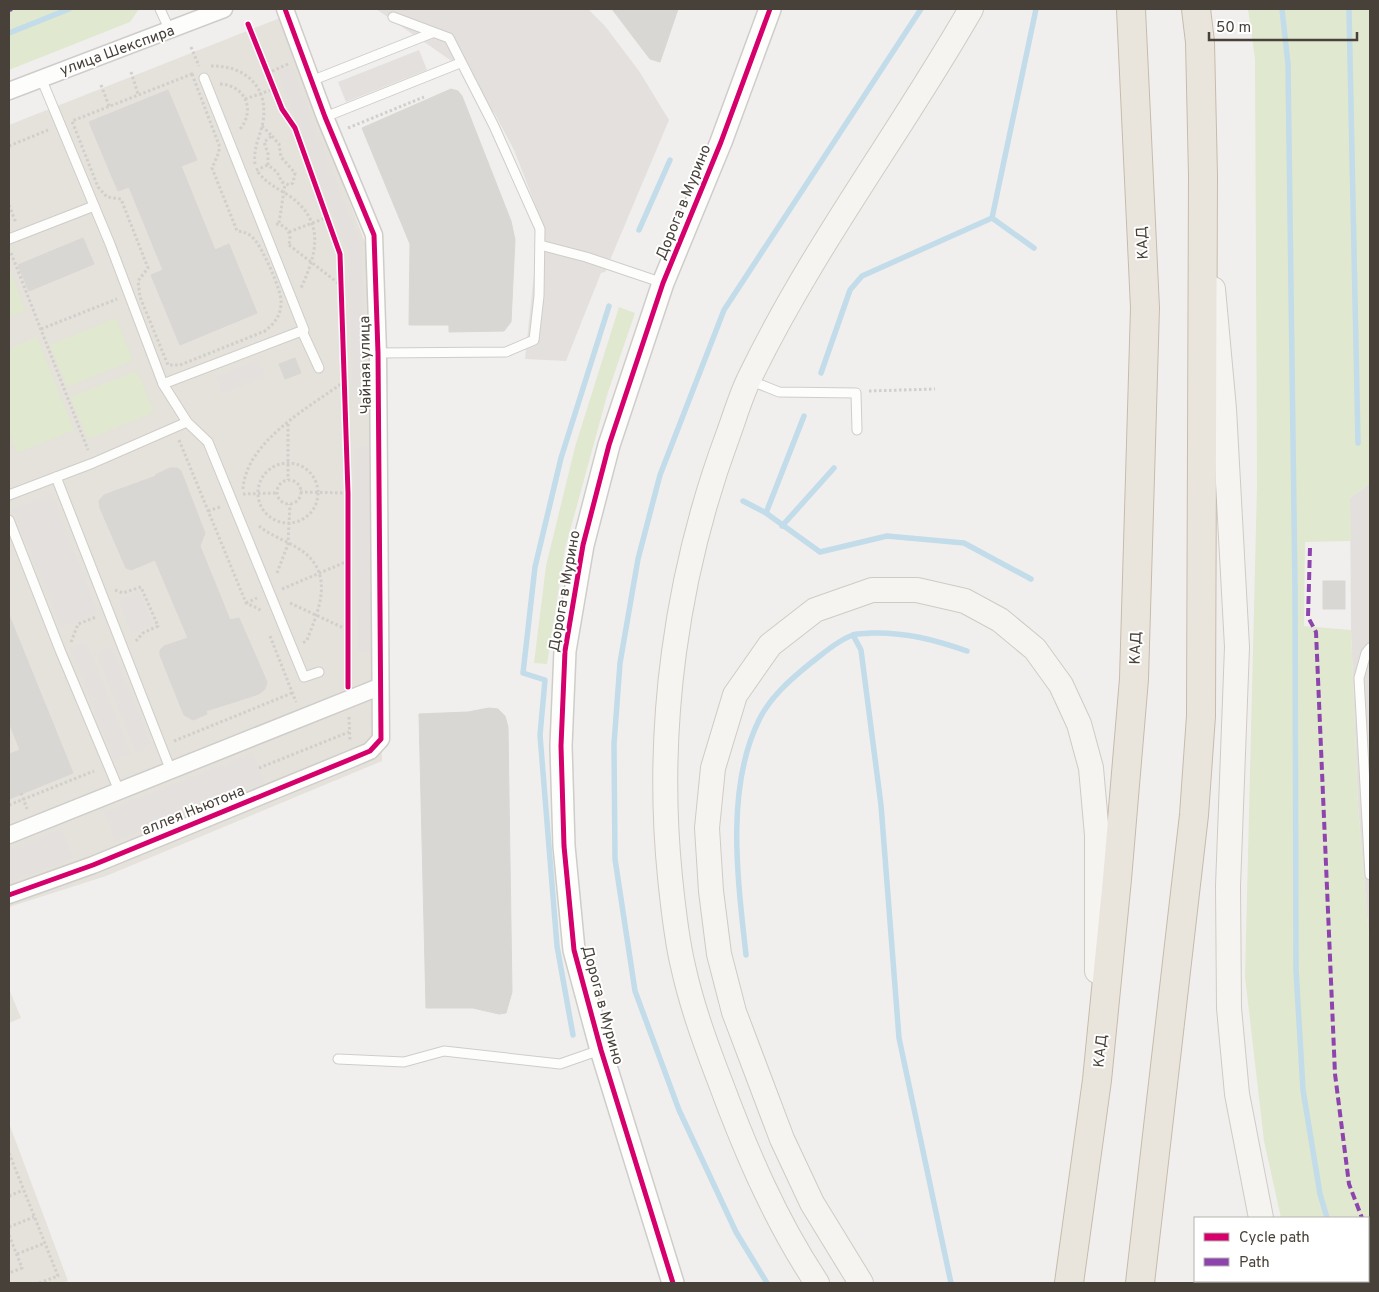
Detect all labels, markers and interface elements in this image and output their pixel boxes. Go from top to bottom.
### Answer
scale bar [1209,10,1356,42]
text: 50 m [1216,19,1251,38]
street label: улица Шекспира [58,22,178,81]
street label: Дорога в Мурино [653,142,716,263]
street label: КАД [1133,226,1154,260]
street label: Чайная улица [356,315,377,414]
street label: Дорога в Мурино [545,529,586,653]
street label: КАД [1126,631,1147,665]
street label: аллея Ньютона [139,782,248,841]
street label: Дорога в Мурино [576,944,627,1067]
street label: КАД [1090,1034,1113,1069]
legend [1194,1217,1369,1282]
text: Cycle path [1239,1229,1310,1248]
text: Path [1239,1254,1270,1273]

